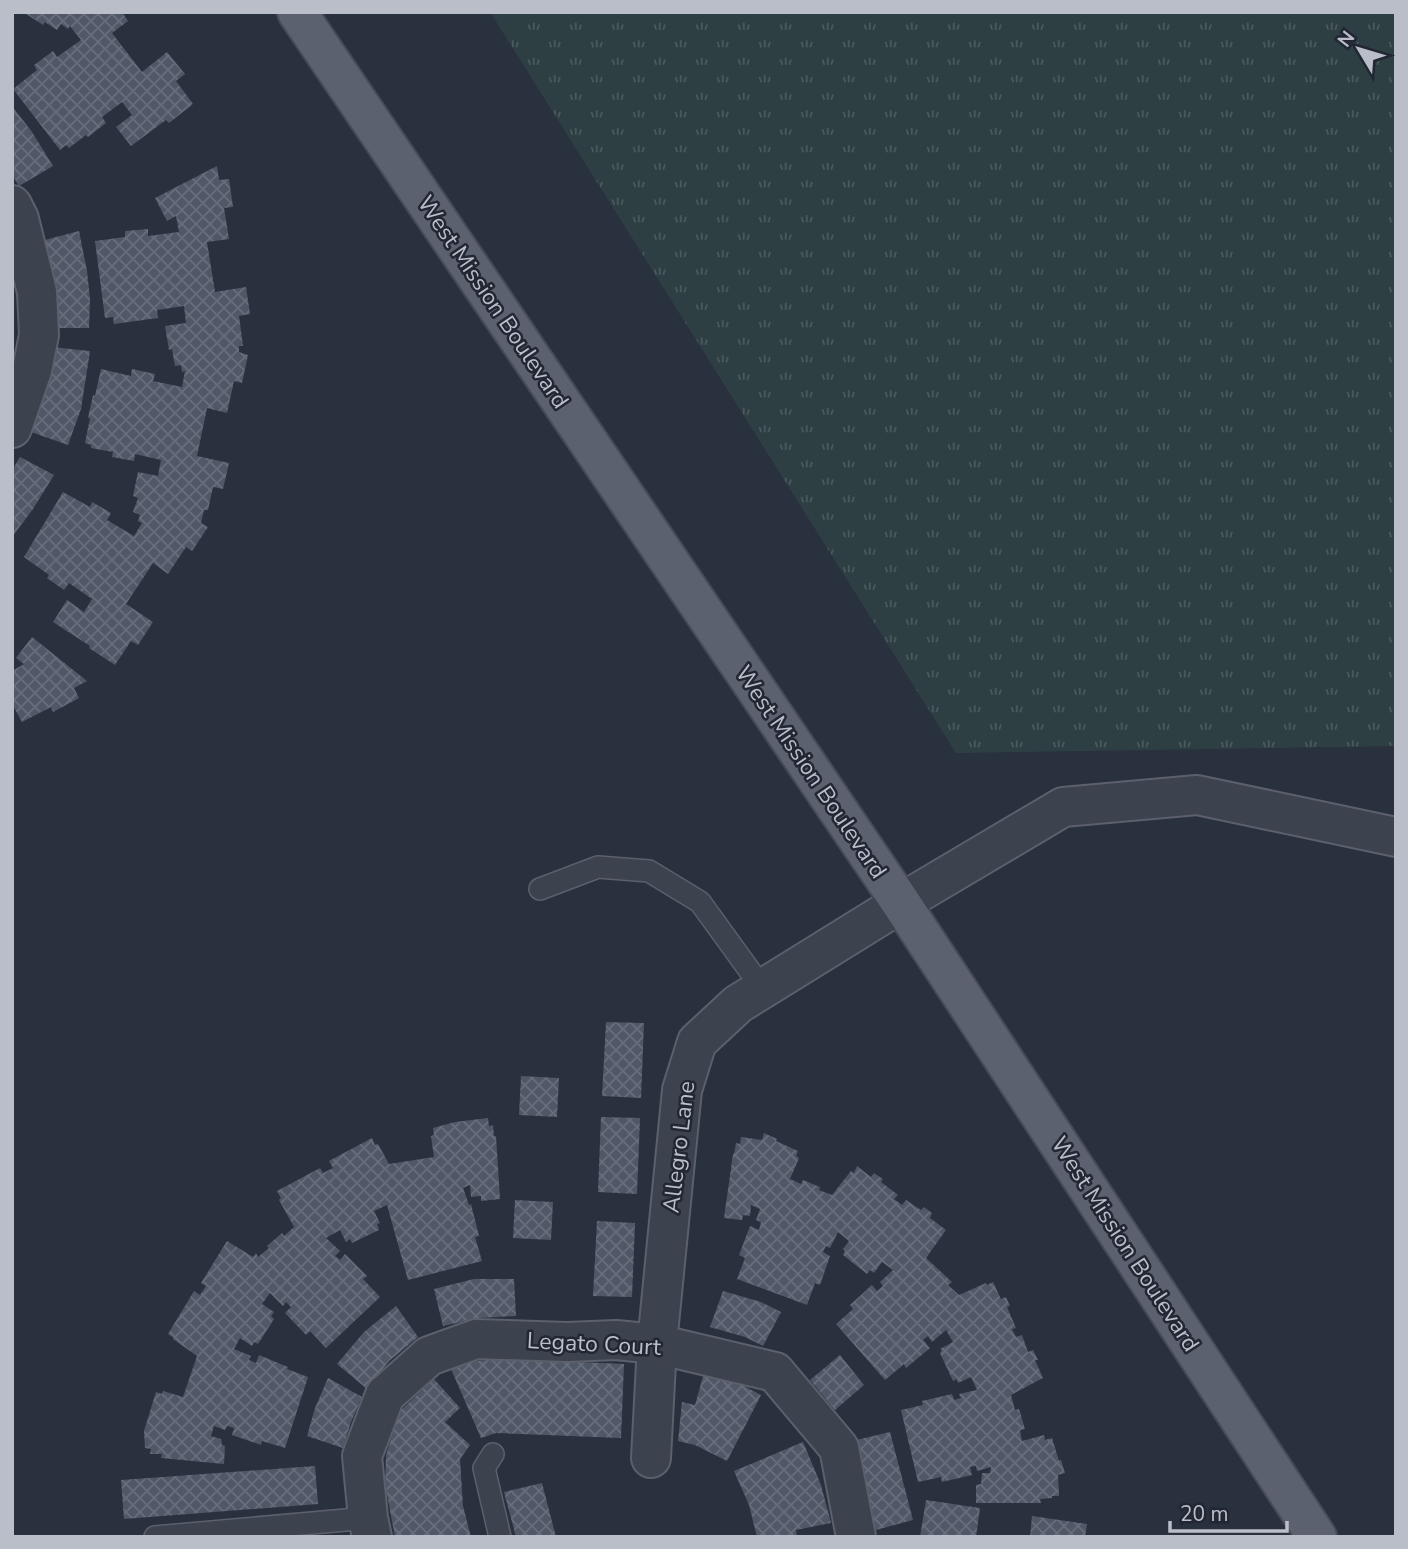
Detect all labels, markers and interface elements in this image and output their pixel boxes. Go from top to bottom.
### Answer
north arrow [1324,14,1394,84]
text: N [1332,26,1361,53]
street label: West Mission Boulevard [410,189,576,415]
street label: West Mission Boulevard [728,659,894,885]
street label: Allegro Lane [656,1079,702,1215]
street label: West Mission Boulevard [1044,1130,1206,1358]
street label: Legato Court [526,1325,663,1363]
scale bar [1170,1490,1287,1534]
text: 20 m [1180,1500,1229,1528]

